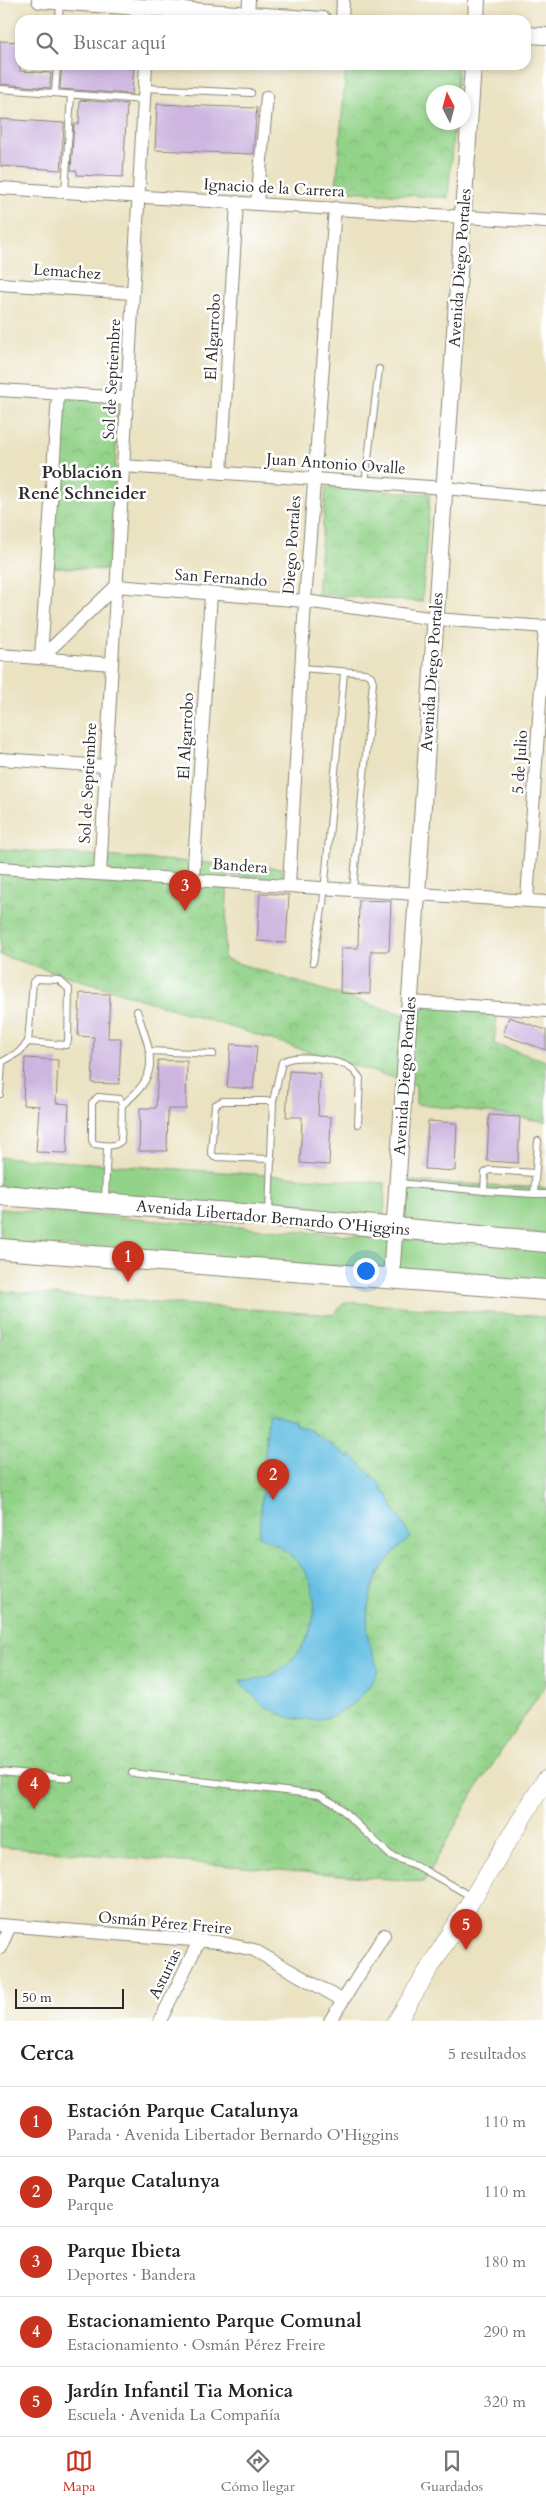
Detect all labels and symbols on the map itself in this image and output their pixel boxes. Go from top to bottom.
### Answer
north arrow [426,85,471,130]
street label: Ignacio de la Carrera [203,173,345,203]
street label: Avenida Diego Portales [443,188,477,348]
street label: Lemachez [32,259,102,285]
street label: El Algarrobo [200,293,226,381]
street label: Sol de Septiembre [98,318,126,440]
street label: Juan Antonio Ovalle [264,448,406,480]
district label: Población René Schneider [18,460,147,506]
street label: Diego Portales [278,495,306,595]
street label: San Fernando [174,564,268,592]
street label: Avenida Diego Portales [415,592,449,752]
street label: El Algarrobo [173,692,199,780]
street label: Sol de Septiembre [74,722,102,844]
street label: 5 de Julio [507,729,533,795]
street label: Bandera [212,853,268,879]
pin: 3 [169,870,201,911]
street label: Avenida Diego Portales [388,996,422,1156]
street label: Avenida Libertador Bernardo O'Higgins [135,1195,411,1241]
pin: 1 [112,1241,144,1282]
your location [353,1258,379,1284]
pin: 2 [257,1459,289,1500]
pin: 4 [18,1768,50,1809]
street label: Osmán Pérez Freire [97,1906,233,1940]
pin: 5 [450,1909,482,1950]
street label: Asturias [143,1945,187,2003]
scale bar [15,1986,124,2009]

